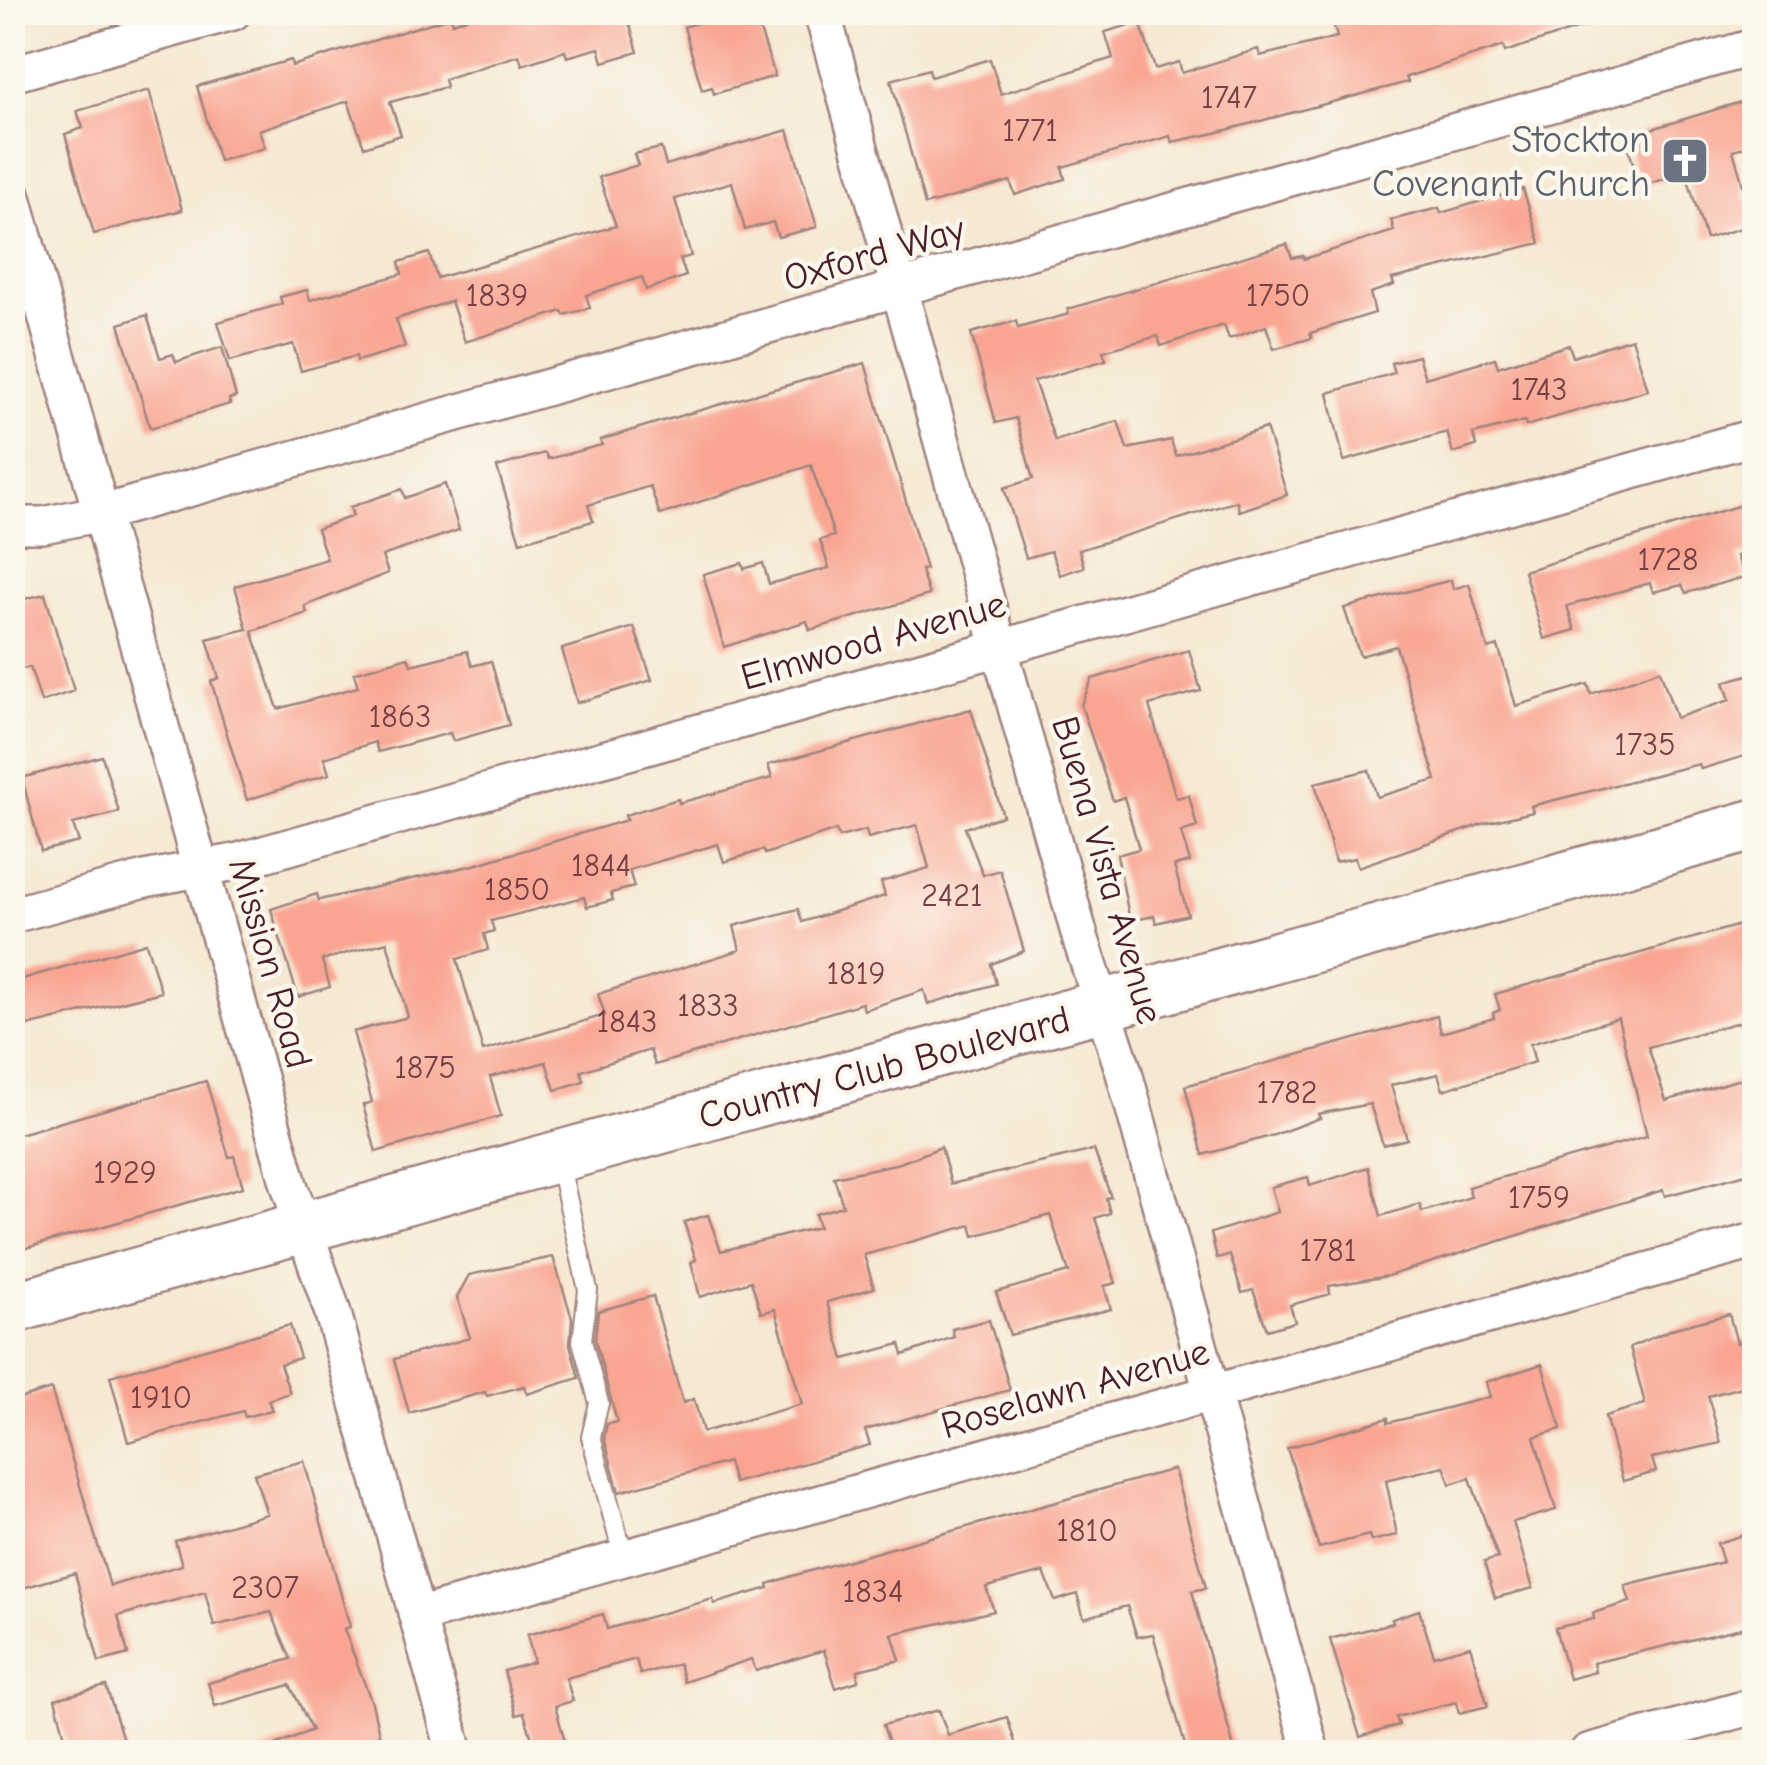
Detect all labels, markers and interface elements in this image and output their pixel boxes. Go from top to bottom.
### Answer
house number: 1747 [1201,79,1257,116]
house number: 1771 [1002,112,1058,149]
place label: Stockton Covenant Church [1372,118,1650,206]
church icon: Stockton Covenant Church [1659,135,1711,187]
street label: Oxford Way [779,207,970,301]
house number: 1839 [466,277,528,314]
house number: 1750 [1246,277,1310,314]
house number: 1743 [1511,371,1567,408]
house number: 1728 [1637,541,1699,578]
street label: Elmwood Avenue [736,582,1011,700]
house number: 1863 [369,698,431,735]
street label: Buena Vista Avenue [1042,711,1172,1029]
house number: 1735 [1614,726,1676,763]
house number: 1844 [571,847,631,884]
street label: Mission Road [219,853,321,1073]
house number: 1850 [484,871,550,908]
house number: 2421 [921,877,983,914]
house number: 1819 [827,955,885,992]
house number: 1833 [677,987,739,1024]
street label: Country Club Boulevard [694,997,1075,1139]
house number: 1843 [597,1003,657,1040]
house number: 1875 [394,1049,456,1086]
house number: 1782 [1257,1074,1317,1111]
house number: 1929 [93,1154,157,1191]
house number: 1759 [1508,1179,1570,1216]
house number: 1781 [1300,1232,1356,1269]
street label: Roselawn Avenue [936,1330,1214,1448]
house number: 1910 [130,1379,192,1416]
house number: 1810 [1056,1512,1118,1549]
house number: 2307 [231,1569,299,1606]
house number: 1834 [843,1573,903,1610]

